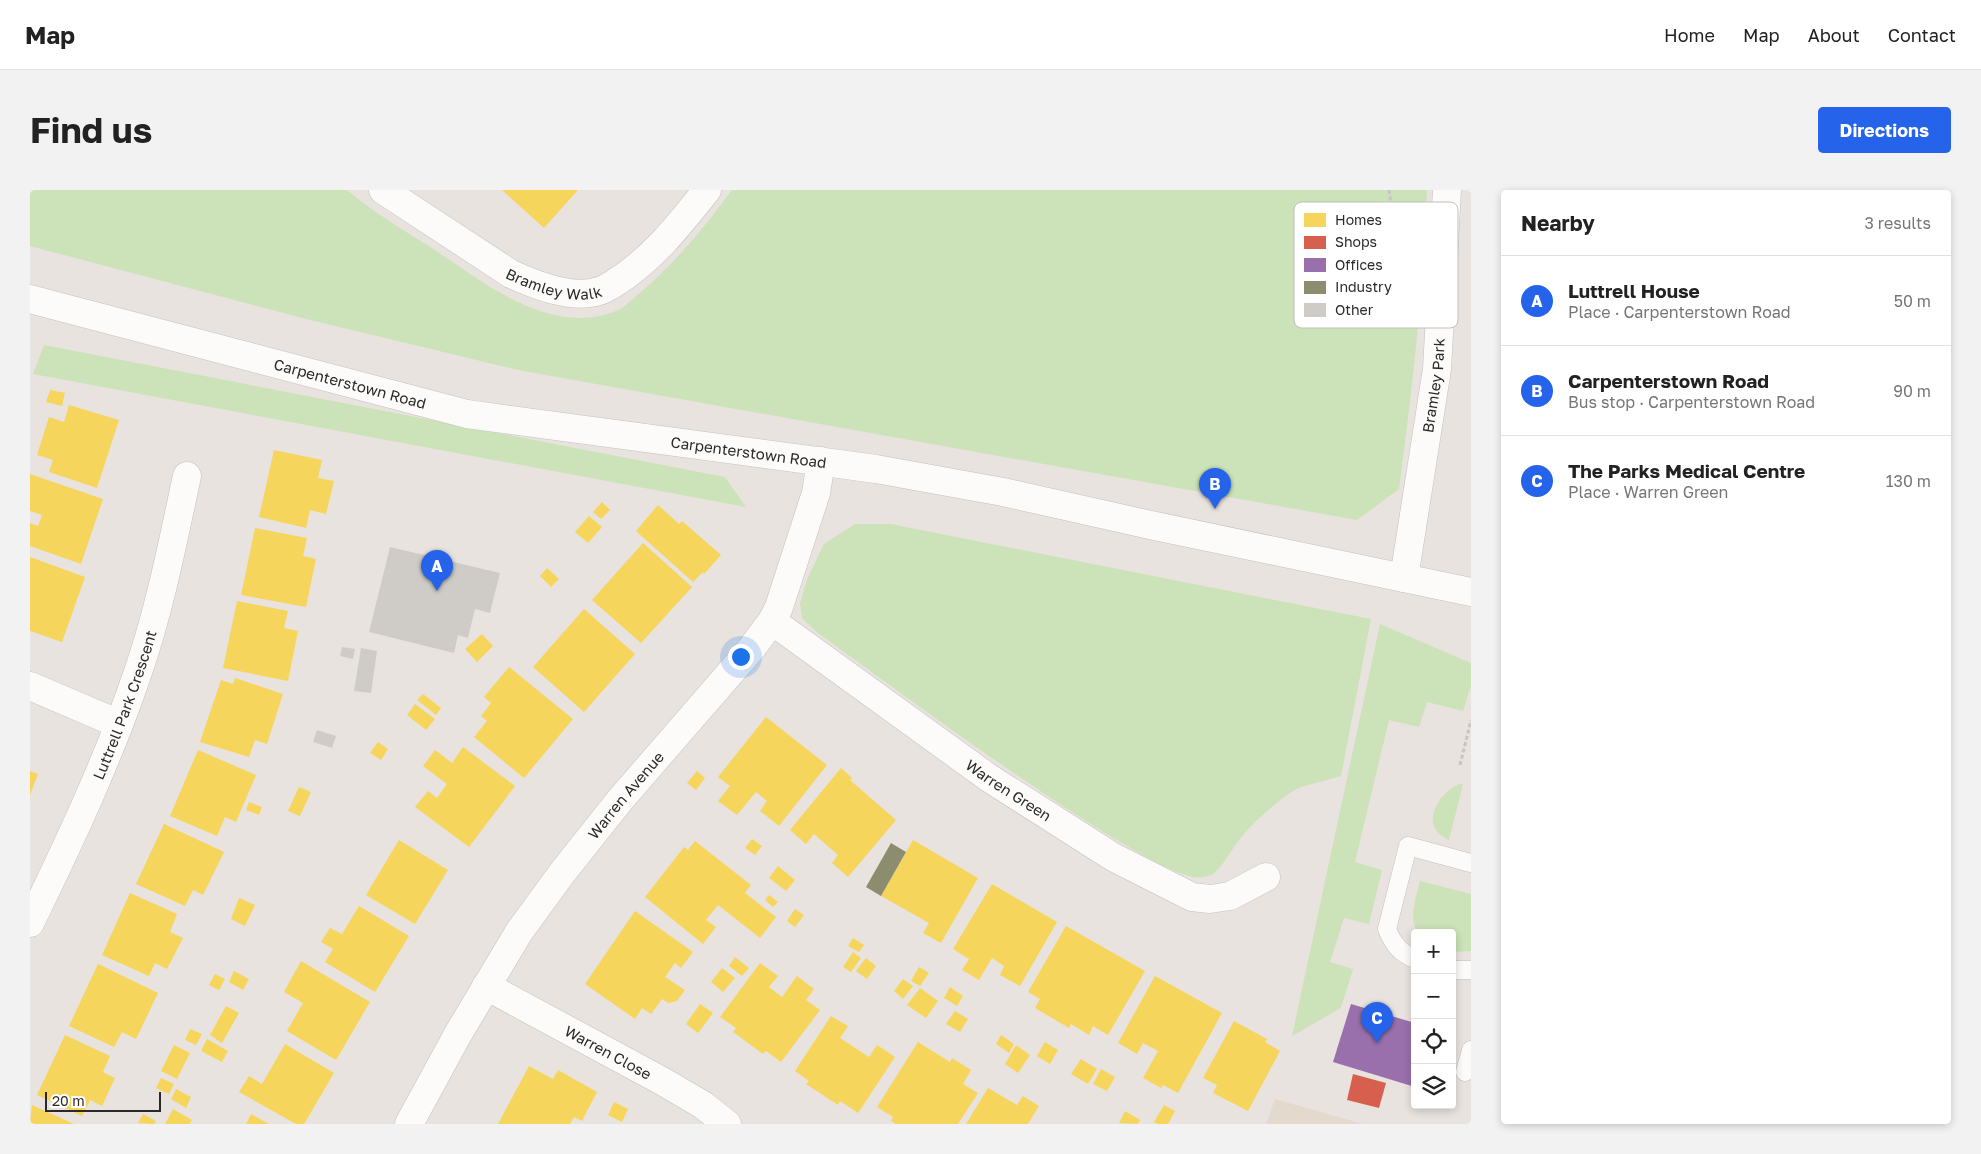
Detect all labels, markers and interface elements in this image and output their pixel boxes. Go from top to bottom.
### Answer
text: Map [25,20,75,49]
text: Home [1664,24,1715,46]
text: Map [1743,24,1780,46]
text: About [1808,24,1860,46]
text: Contact [1888,24,1956,46]
button: Directions [1818,107,1951,153]
text: Find us [30,109,152,151]
legend [1294,202,1458,328]
text: Nearby [1521,210,1595,236]
text: Homes [1335,211,1382,228]
text: 3 results [1864,213,1931,233]
text: Shops [1335,233,1377,250]
text: Offices [1335,256,1383,273]
street label: Bramley Walk [503,264,605,303]
text: Industry [1335,278,1392,295]
text: Luttrell House [1568,279,1700,302]
text: A [1531,291,1543,311]
text: 50 m [1894,291,1931,311]
text: Other [1335,301,1374,318]
text: Place · Carpenterstown Road [1568,302,1791,322]
street label: Bramley Park [1418,337,1448,434]
street label: Carpenterstown Road [272,355,428,412]
text: Carpenterstown Road [1568,369,1769,392]
text: B [1531,381,1543,401]
text: 90 m [1893,381,1931,401]
text: Bus stop · Carpenterstown Road [1568,392,1815,412]
street label: Carpenterstown Road [670,432,828,471]
text: The Parks Medical Centre [1568,459,1805,482]
pin: B [1199,468,1231,509]
text: C [1531,471,1543,491]
text: 130 m [1886,471,1931,491]
text: Place · Warren Green [1568,482,1728,502]
pin: A [421,550,453,591]
street label: Luttrell Park Crescent [89,628,160,782]
your location [728,644,754,670]
street label: Warren Avenue [584,747,667,842]
street label: Warren Green [963,755,1055,824]
map controls [1411,929,1456,1109]
button: + [1411,929,1456,974]
button: − [1411,974,1456,1019]
pin: C [1361,1002,1393,1043]
button: locate [1411,1019,1456,1064]
street label: Warren Close [562,1021,655,1083]
button: layers [1411,1064,1456,1109]
scale bar [45,1089,161,1112]
text: 20 m [52,1092,85,1109]

